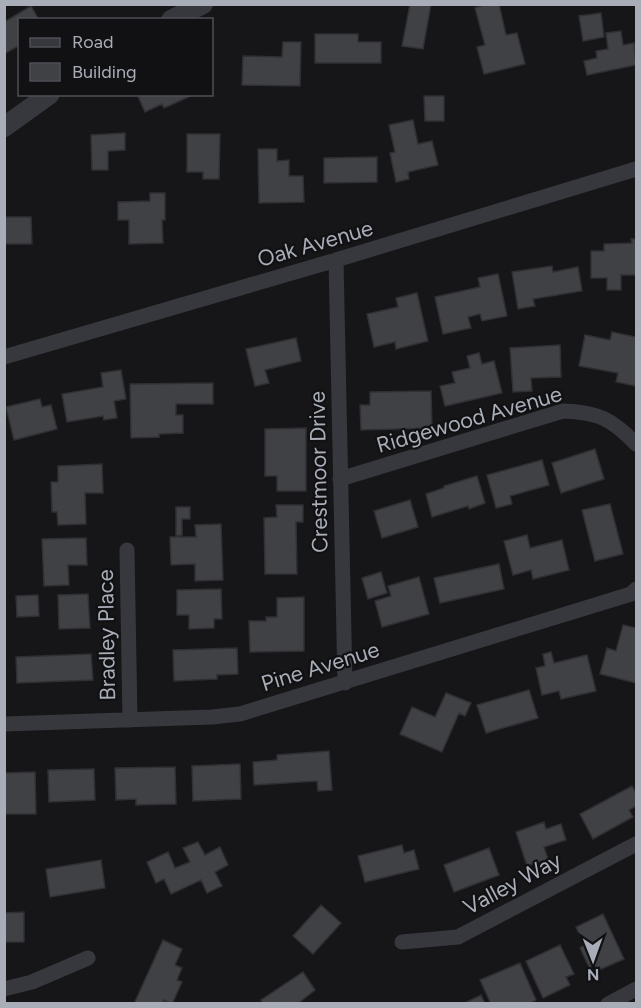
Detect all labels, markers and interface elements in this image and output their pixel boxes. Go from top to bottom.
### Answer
legend [18,18,213,96]
text: Road [72,31,113,53]
text: Building [72,61,137,83]
street label: Oak Avenue [254,214,376,273]
street label: Ridgewood Avenue [373,380,565,459]
street label: Crestmoor Drive [304,391,333,553]
street label: Bradley Place [92,569,121,701]
street label: Pine Avenue [258,636,382,697]
street label: Valley Way [459,846,566,920]
north arrow [563,930,623,990]
text: N [587,965,600,984]

